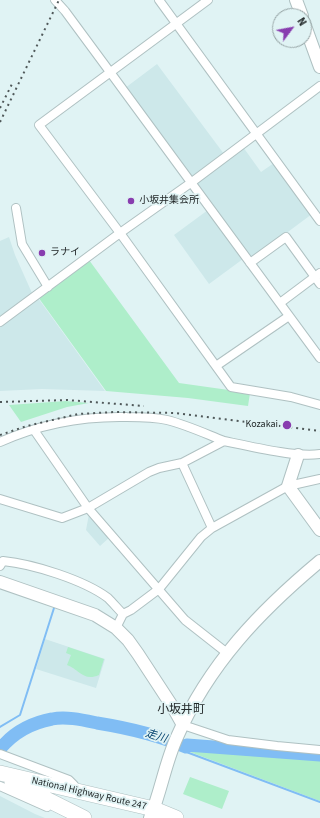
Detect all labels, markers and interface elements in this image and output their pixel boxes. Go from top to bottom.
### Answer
north arrow [272,8,312,48]
text: N [293,15,310,29]
place label: 小坂井集会所 [139,195,199,207]
marker: 小坂井集会所 [126,196,136,206]
place label: ラナイ [50,247,80,259]
marker: ラナイ [37,248,47,258]
place label: Kozakai [246,419,278,431]
marker: Kozakai [281,419,293,431]
district label: 小坂井町 [157,703,205,717]
water label: 走川 [144,727,168,747]
street label: National Highway Route 247 [30,775,148,813]

